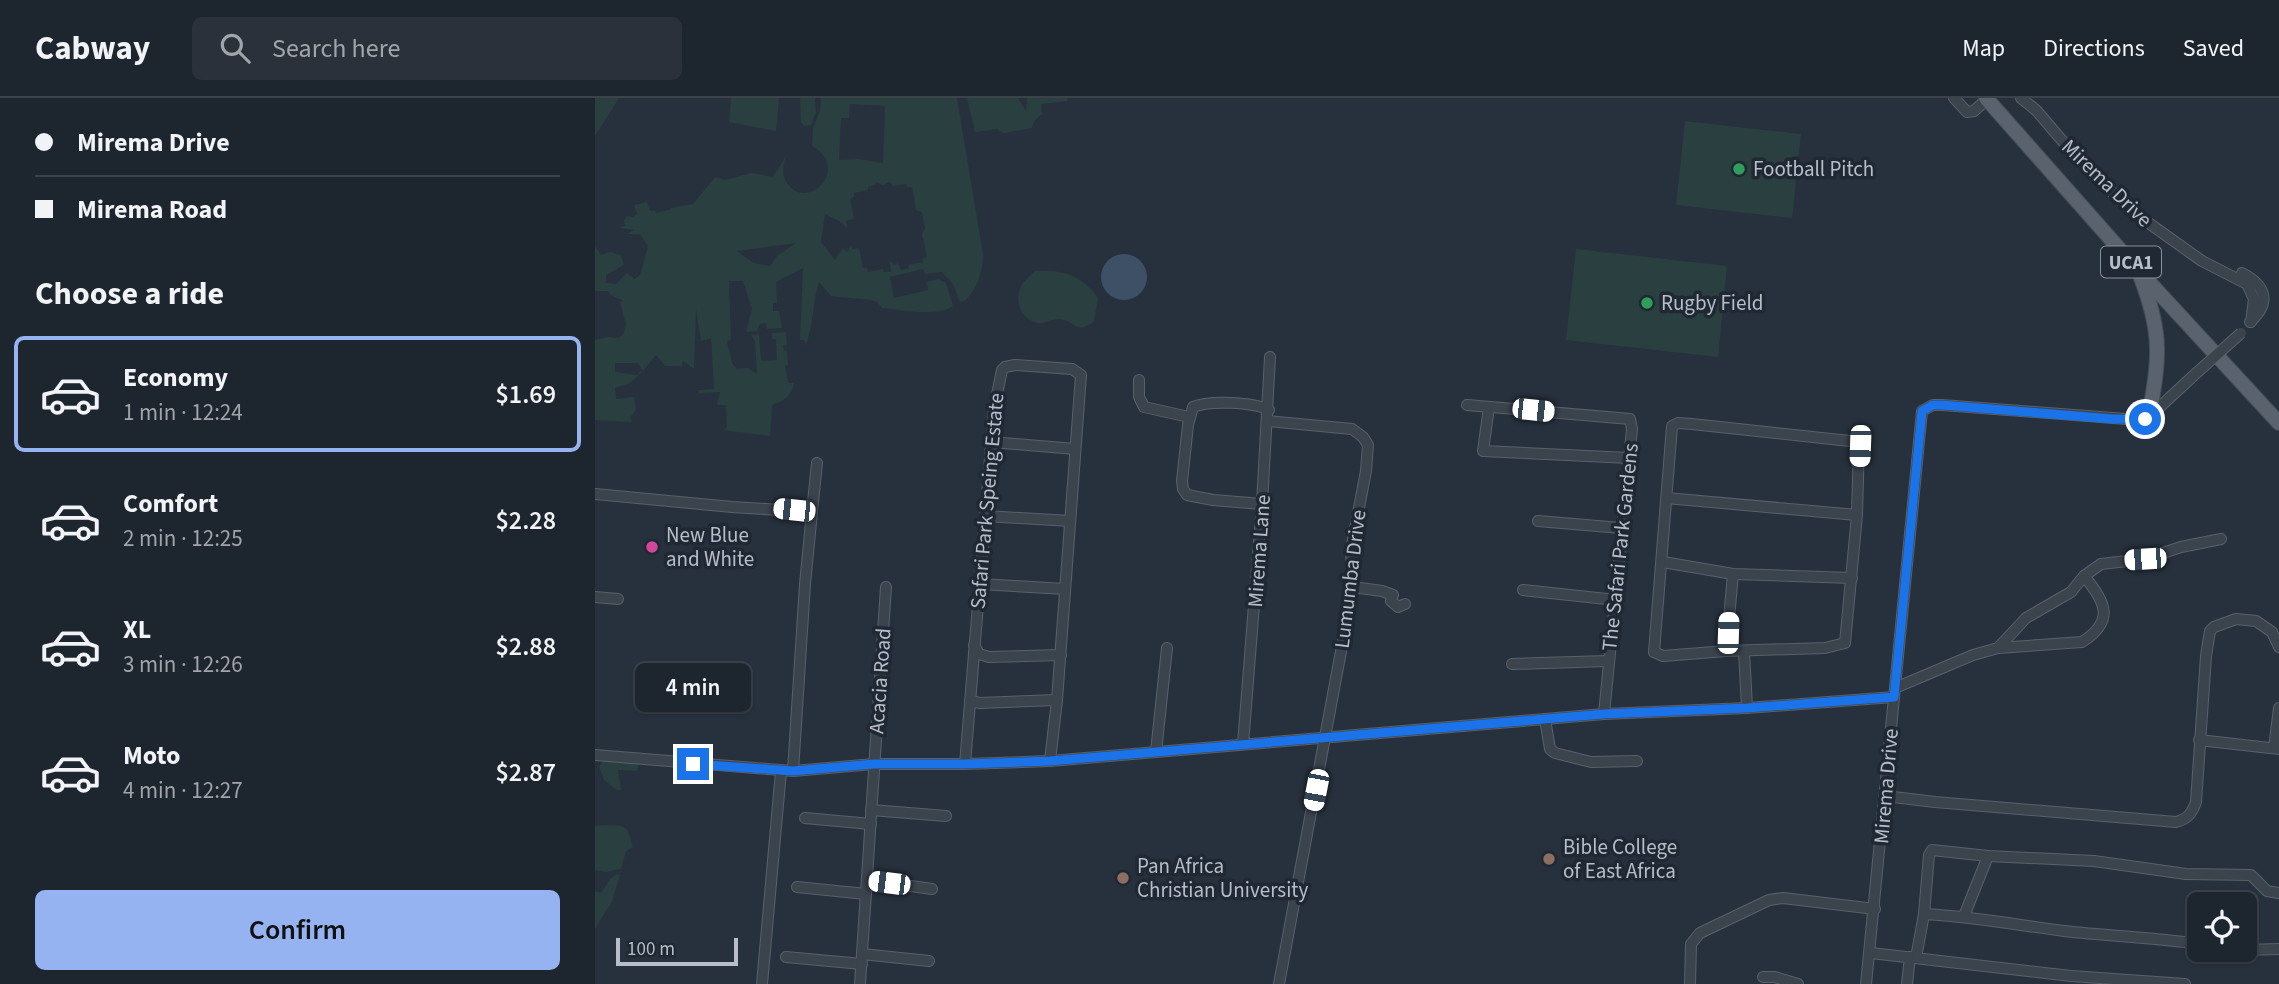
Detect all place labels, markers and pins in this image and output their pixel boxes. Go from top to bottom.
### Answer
place label: Football Pitch [1753,154,1874,184]
marker: Football Pitch [1731,161,1747,177]
place label: Rugby Field [1661,288,1763,318]
marker: Rugby Field [1639,295,1655,311]
place label: New Blue and White [666,520,754,574]
marker: New Blue and White [644,539,660,555]
place label: Bible College of East Africa [1563,832,1677,886]
place label: Pan Africa Christian University [1137,851,1308,905]
marker: Bible College of East Africa [1541,851,1557,867]
marker: Pan Africa Christian University [1115,870,1131,886]

